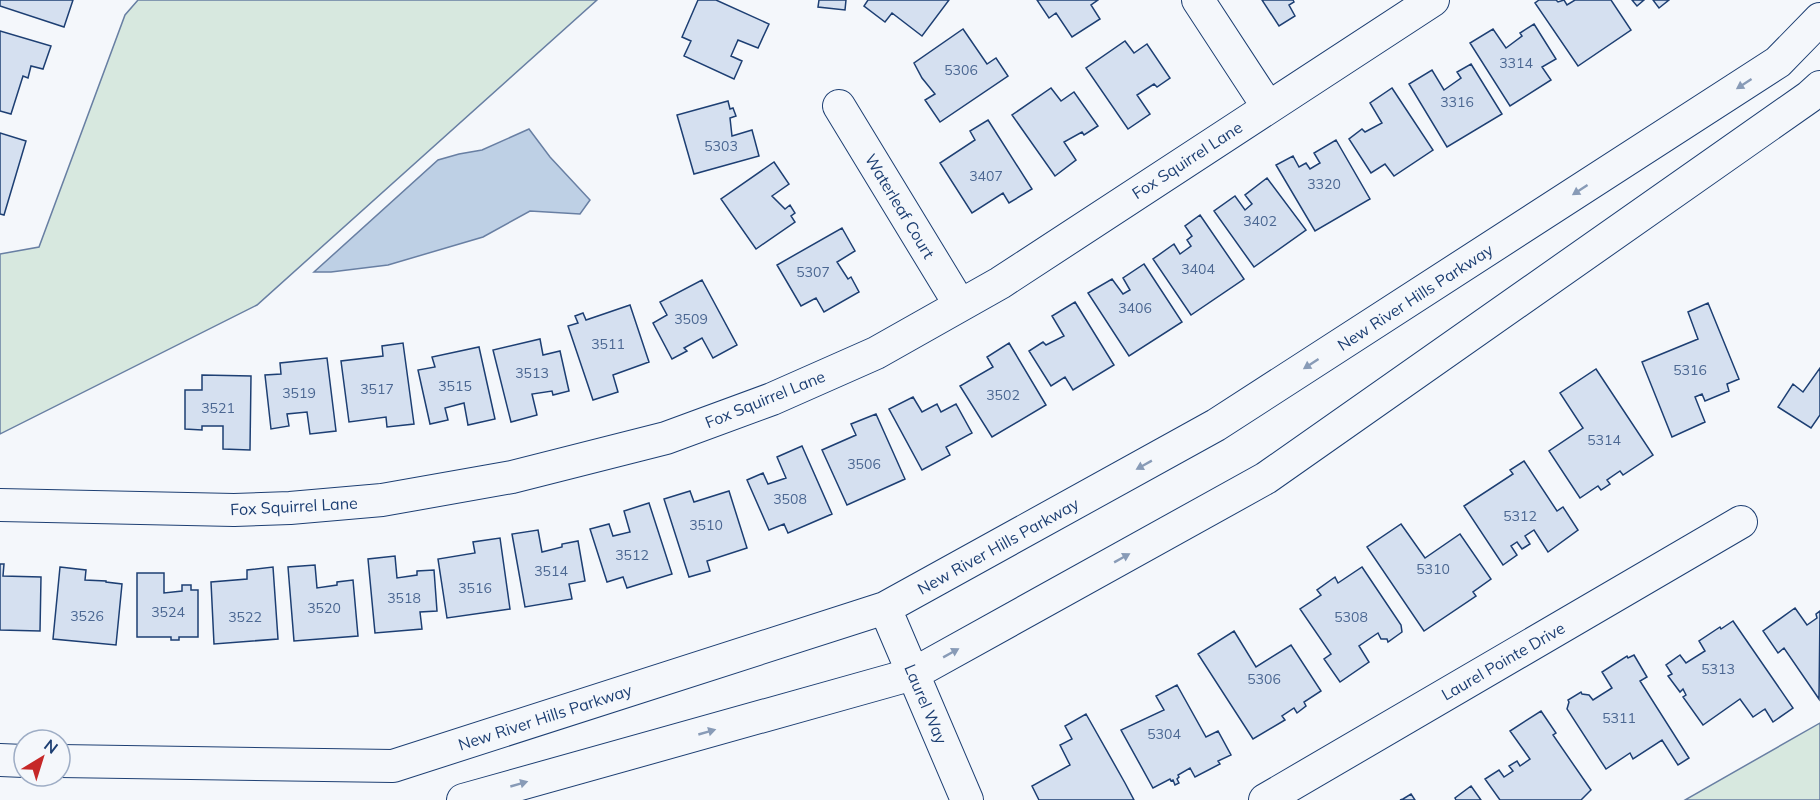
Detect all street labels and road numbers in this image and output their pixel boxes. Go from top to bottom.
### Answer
street label: Fox Squirrel Lane [1128,117,1246,203]
street label: Waterleaf Court [861,150,939,262]
street label: New River Hills Parkway [1333,239,1497,355]
street label: Fox Squirrel Lane [702,366,828,432]
street label: Fox Squirrel Lane [230,493,358,519]
street label: New River Hills Parkway [914,493,1083,599]
street label: Laurel Pointe Drive [1438,617,1568,705]
street label: Laurel Way [900,661,952,747]
street label: New River Hills Parkway [456,679,635,755]

